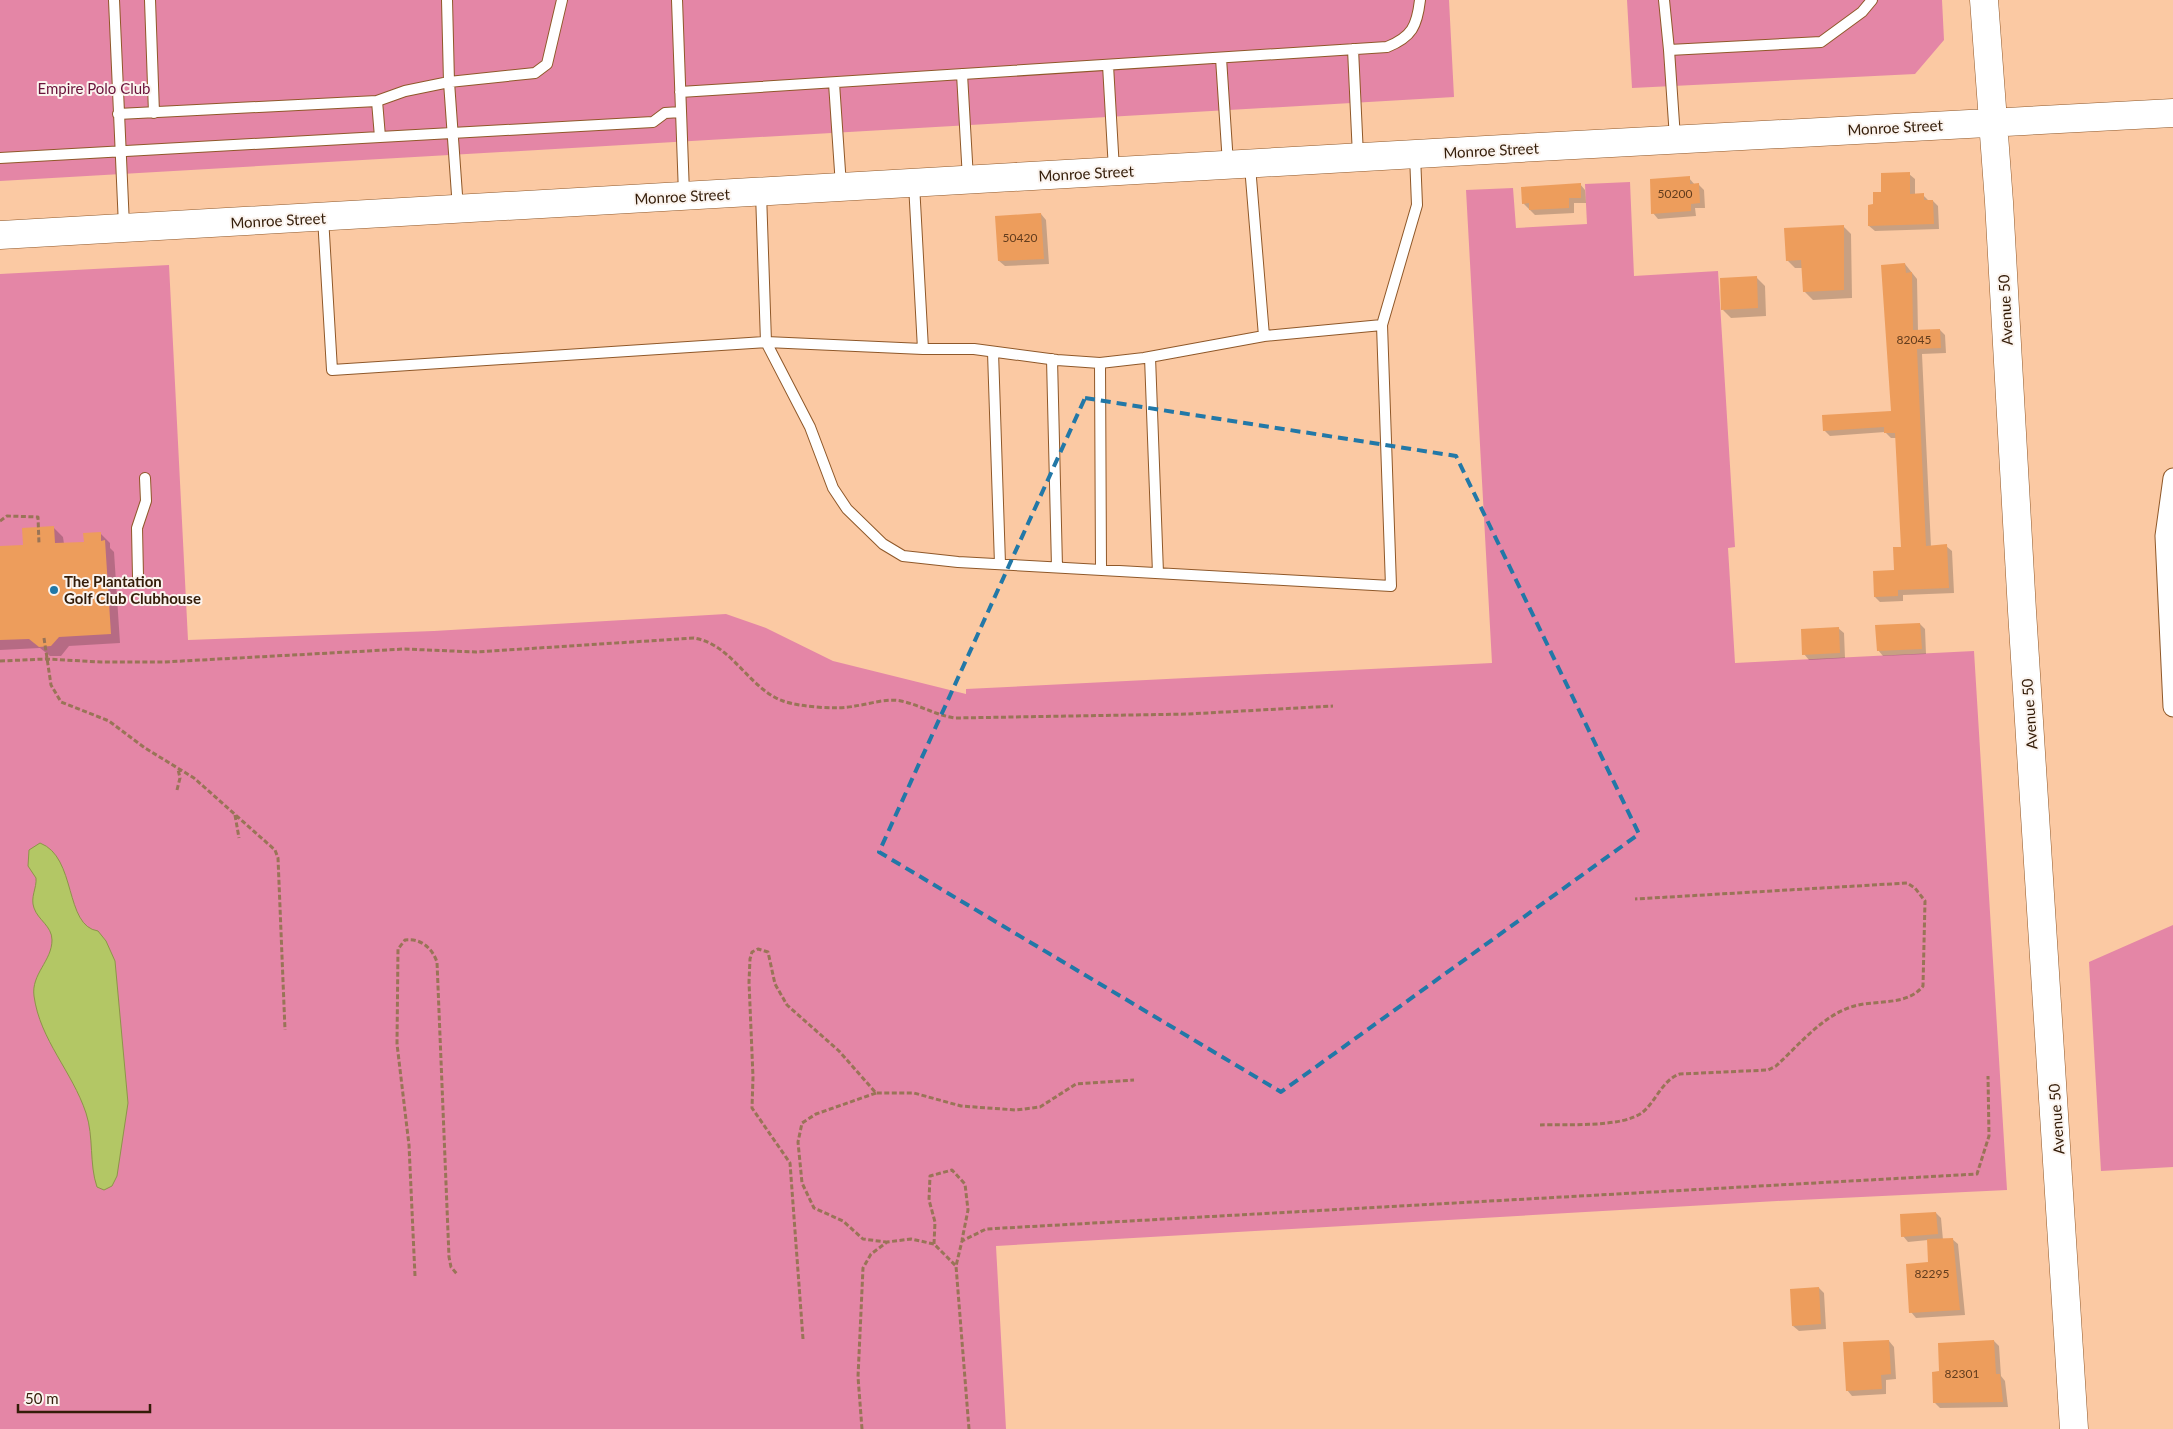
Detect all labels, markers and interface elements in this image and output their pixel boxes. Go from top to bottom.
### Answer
park label: Empire Polo Club [37,79,151,97]
street label: Monroe Street [1847,115,1944,138]
street label: Monroe Street [1443,138,1540,161]
street label: Monroe Street [1038,161,1135,184]
street label: Monroe Street [634,184,731,207]
house number: 50200 [1658,186,1692,201]
street label: Monroe Street [230,208,327,231]
house number: 50420 [1003,230,1037,245]
street label: Avenue 50 [1994,274,2016,346]
house number: 82045 [1897,332,1931,347]
place label: The Plantation Golf Club Clubhouse [64,572,201,607]
marker: The Plantation Golf Club Clubhouse [48,584,60,596]
street label: Avenue 50 [2018,678,2040,750]
street label: Avenue 50 [2045,1083,2067,1155]
house number: 82295 [1915,1266,1949,1281]
house number: 82301 [1945,1366,1979,1381]
scale bar [18,1382,150,1414]
text: 50 m [25,1389,59,1407]

